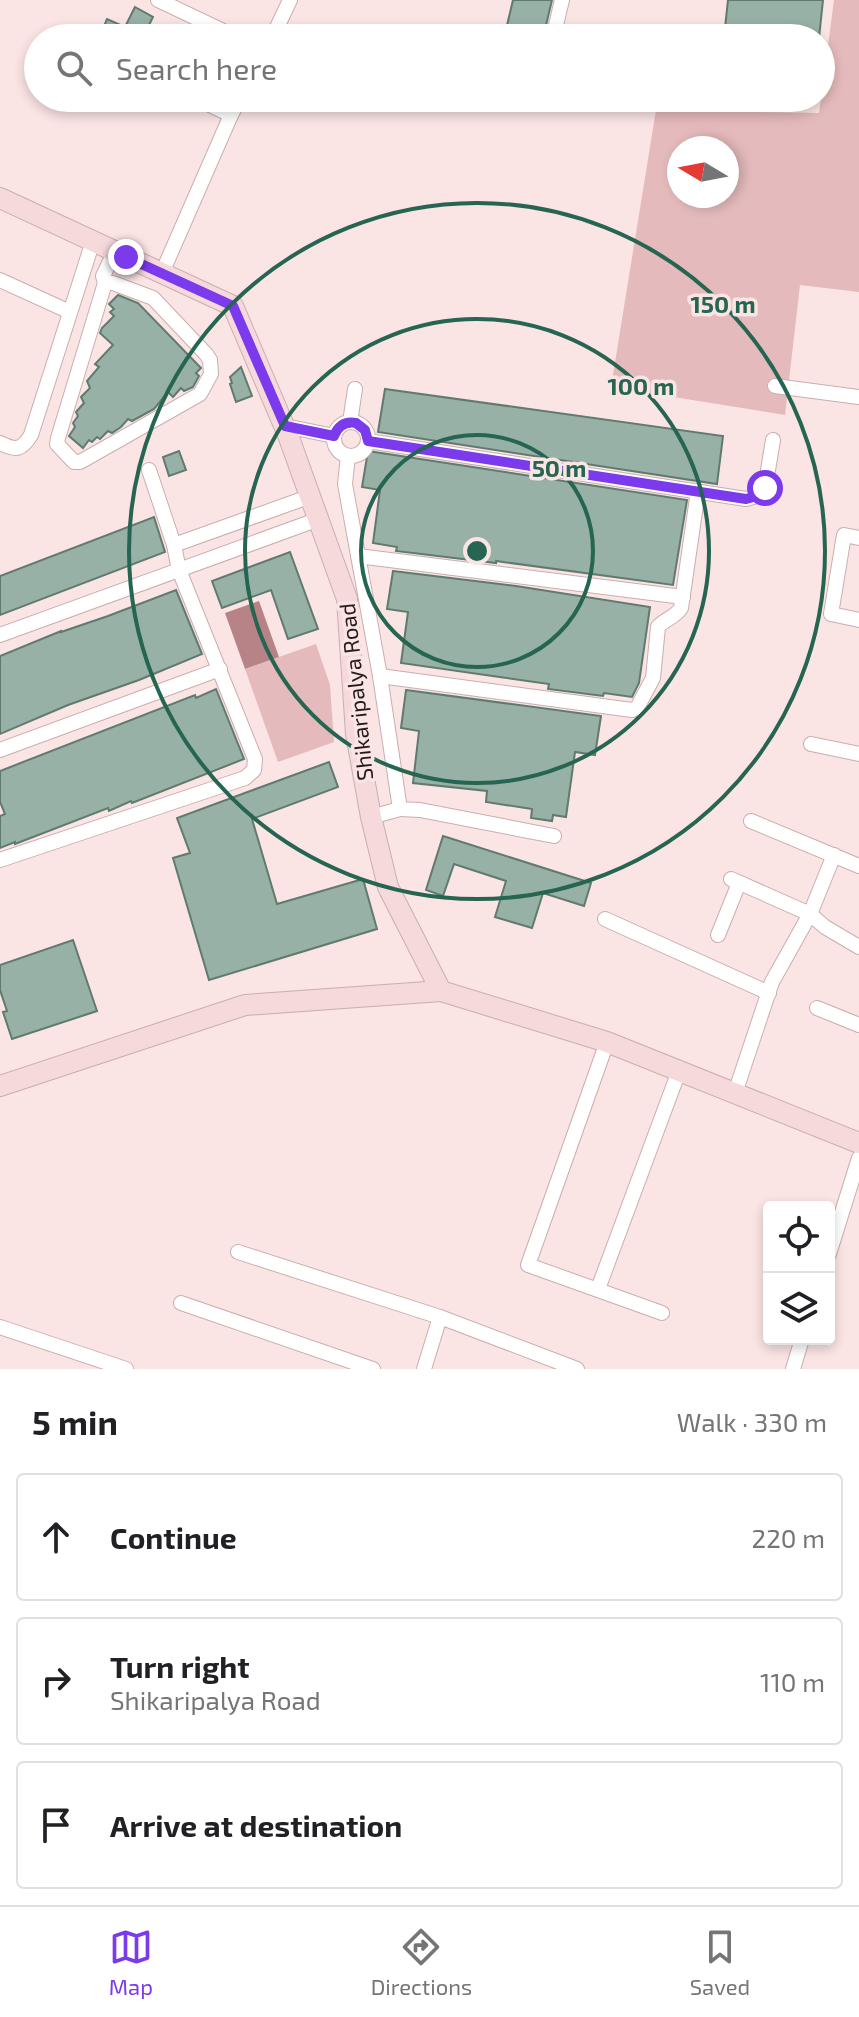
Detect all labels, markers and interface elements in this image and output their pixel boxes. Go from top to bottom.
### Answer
search box [24,24,835,112]
icon: search [52,46,96,90]
text: Search here [116,50,277,86]
north arrow [667,136,739,208]
route end [108,239,144,275]
text: 150 m [690,289,756,318]
text: 100 m [608,371,674,400]
text: 50 m [532,453,586,482]
route start [747,470,783,506]
centre of rings [463,537,491,565]
street label: Shikaripalya Road [333,602,377,782]
map controls [763,1201,835,1345]
button: locate [763,1201,835,1273]
button: layers [763,1273,835,1345]
text: 5 min [32,1401,118,1442]
text: Walk · 330 m [677,1406,827,1437]
icon: ahead [34,1515,78,1559]
text: Continue [110,1519,237,1555]
text: 220 m [752,1522,825,1553]
text: Turn right [110,1648,250,1684]
icon: right [34,1659,78,1703]
text: 110 m [760,1666,825,1697]
text: Shikaripalya Road [110,1684,321,1715]
icon: arrive [34,1803,78,1847]
text: Arrive at destination [110,1807,402,1843]
tab: Map [109,1925,153,1999]
tab: Directions [371,1925,472,1999]
tab: Saved [690,1925,750,1999]

